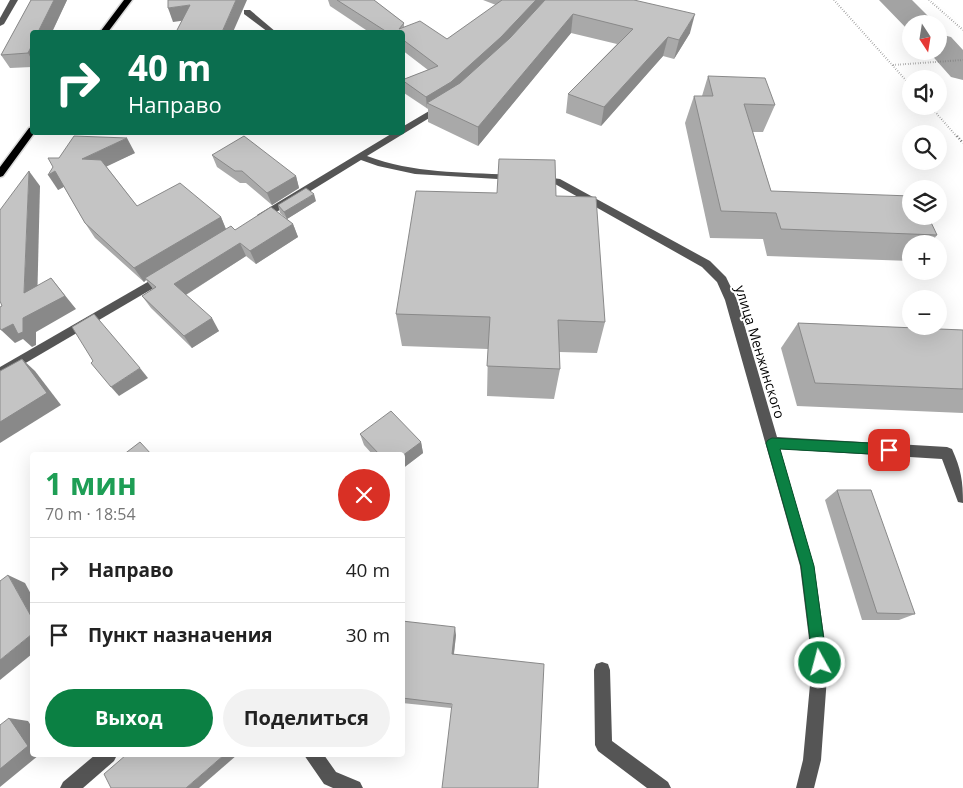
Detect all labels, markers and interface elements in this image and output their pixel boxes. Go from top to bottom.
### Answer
north arrow [902,15,948,60]
map controls [902,15,947,335]
text: 40 m [128,44,211,91]
icon: right [45,50,110,115]
button: sound [902,70,947,115]
text: Направо [128,89,222,119]
button: search [902,125,947,170]
button: layers [902,180,947,225]
button: + [902,235,947,280]
street label: улица Менжинского [731,283,790,421]
button: − [902,290,947,335]
pin [868,429,910,471]
icon: arrive [875,436,903,464]
text: 1 мин [45,463,137,504]
button: close [338,469,390,521]
text: 70 m · 18:54 [45,503,136,525]
icon: right [45,556,73,584]
text: Направо [88,557,174,583]
text: 40 m [346,557,390,583]
icon: arrive [45,621,73,649]
text: Пункт назначения [88,622,273,648]
text: 30 m [346,622,390,648]
position arrow [793,636,845,688]
button: Выход [45,689,213,747]
button: Поделиться [223,689,390,747]

